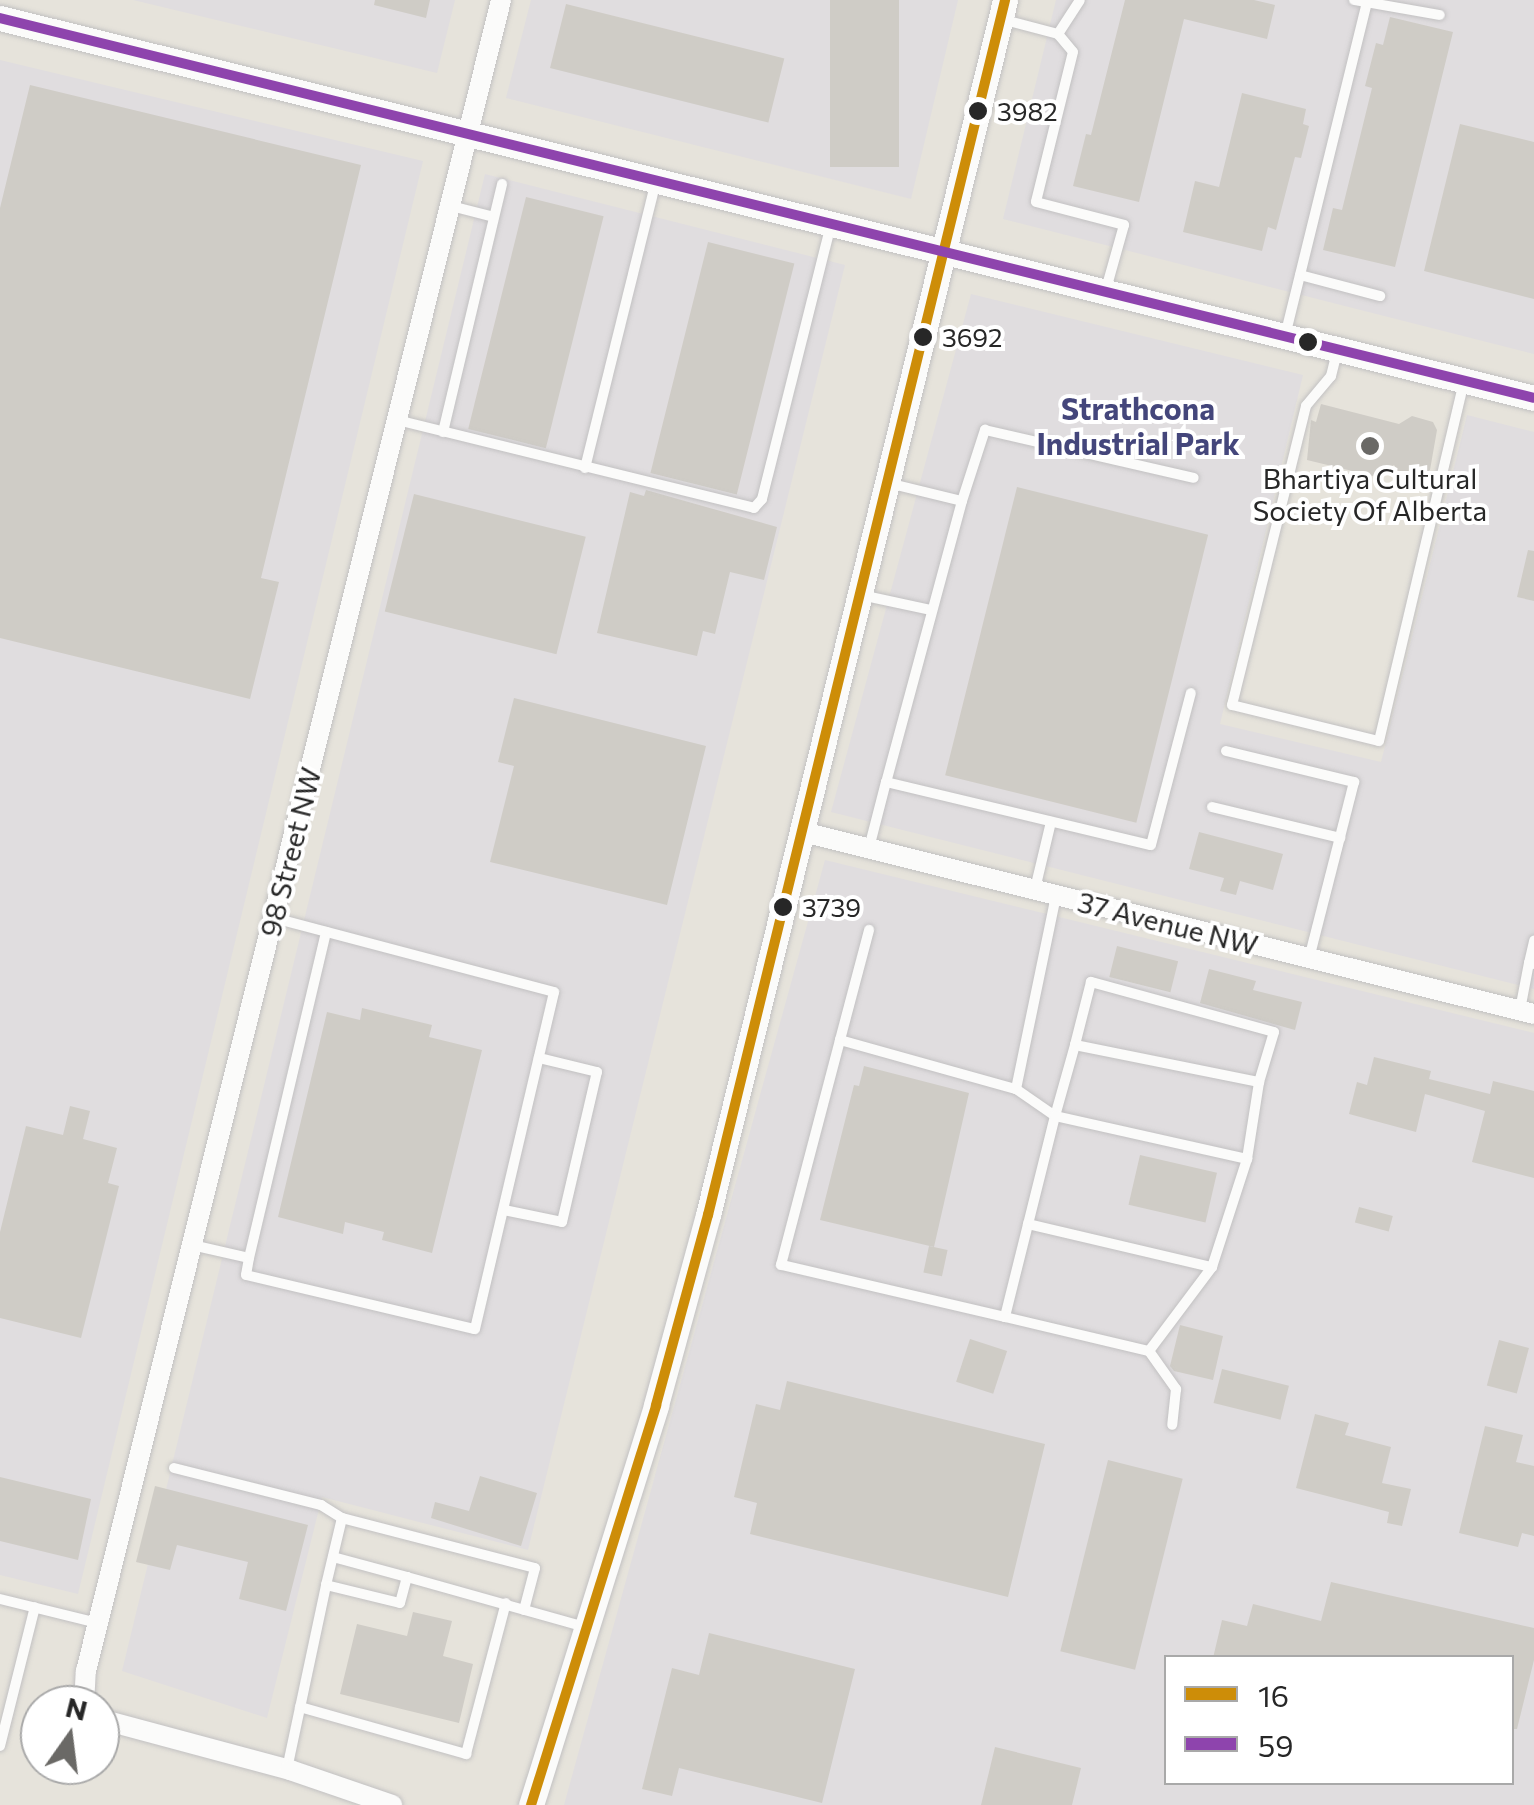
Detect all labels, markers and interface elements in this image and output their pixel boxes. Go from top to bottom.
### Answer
place label: 3982 [997,95,1058,127]
marker: 3982 [968,101,988,121]
place label: 3692 [942,321,1002,353]
marker: 3692 [913,327,933,347]
unlabelled marker [1298,332,1318,352]
district label: Strathcona Industrial Park [1036,390,1240,460]
marker: Bhartiya Cultural Society Of Alberta [1359,435,1381,457]
place label: Bhartiya Cultural Society Of Alberta [1253,461,1487,527]
street label: 98 Street NW [253,764,327,940]
street label: 37 Avenue NW [1074,884,1262,962]
place label: 3739 [802,891,861,923]
marker: 3739 [773,897,793,917]
legend [1164,1655,1514,1785]
text: 16 [1258,1676,1289,1713]
north arrow [20,1685,120,1785]
text: N [62,1689,91,1727]
text: 59 [1258,1726,1293,1763]

